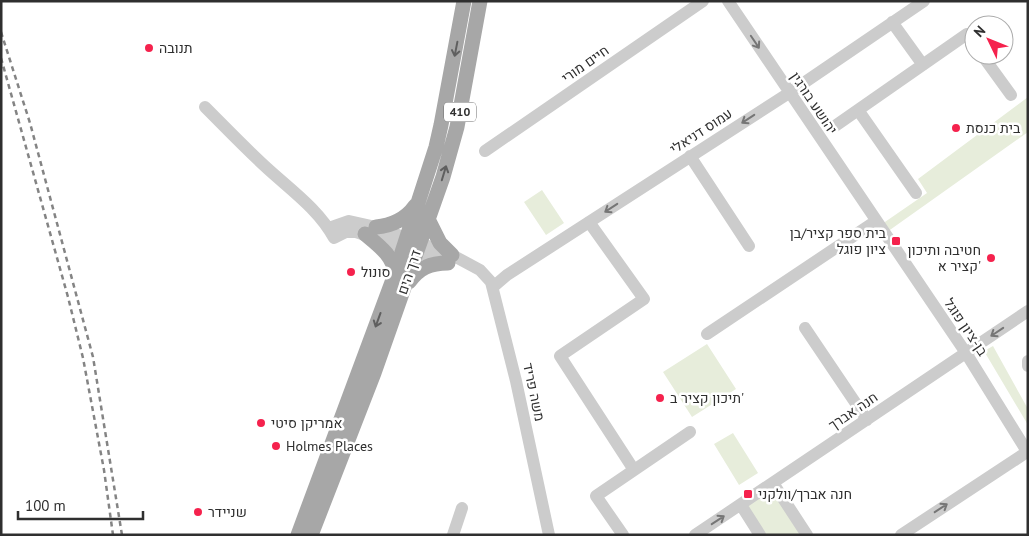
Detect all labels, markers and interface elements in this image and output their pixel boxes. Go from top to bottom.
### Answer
north arrow [964,15,1014,65]
text: N [970,22,989,41]
one-way arrow [750,35,760,49]
place label: תנובה [159,39,193,57]
one-way arrow [450,41,460,57]
street label: חיים מורי [558,41,612,87]
marker: תנובה [143,42,155,54]
street label: יהושע בורגין [787,68,841,138]
road number: 410 [444,102,476,121]
street label: עמוס דניאלי [666,104,736,158]
one-way arrow [741,114,755,124]
place label: בית כנסת [966,119,1021,137]
marker: בית כנסת [950,122,962,134]
one-way arrow [439,165,449,181]
one-way arrow [605,203,619,213]
place label: בית ספר קציר/בן ציון פוגל [790,224,887,258]
marker: בית ספר קציר/בן ציון פוגל [890,235,902,247]
place label: חטיבה ותיכון קציר א' [908,241,981,275]
street label: דרך הים [393,247,425,297]
marker: חטיבה ותיכון קציר א' [985,252,997,264]
place label: סונול [361,263,390,281]
marker: סונול [345,266,357,278]
street label: בן-ציון פוגל [940,295,992,360]
one-way arrow [373,312,382,327]
one-way arrow [990,327,1004,337]
street label: משה פריד [519,361,549,423]
street label: חנה אברך [825,388,881,434]
place label: תיכון קציר ב' [670,389,744,407]
marker: תיכון קציר ב' [654,392,666,404]
place label: אמריקן סיטי [271,414,342,432]
marker: אמריקן סיטי [255,417,267,429]
place label: Holmes Places [286,437,373,455]
marker: Holmes Places [270,440,282,452]
place label: חנה אברך/וולקני [758,485,852,503]
scale bar [18,488,142,520]
marker: חנה אברך/וולקני [742,488,754,500]
text: 100 m [25,496,66,515]
place label: שניידר [208,503,247,521]
one-way arrow [934,503,948,513]
marker: שניידר [192,506,204,518]
one-way arrow [711,515,725,525]

